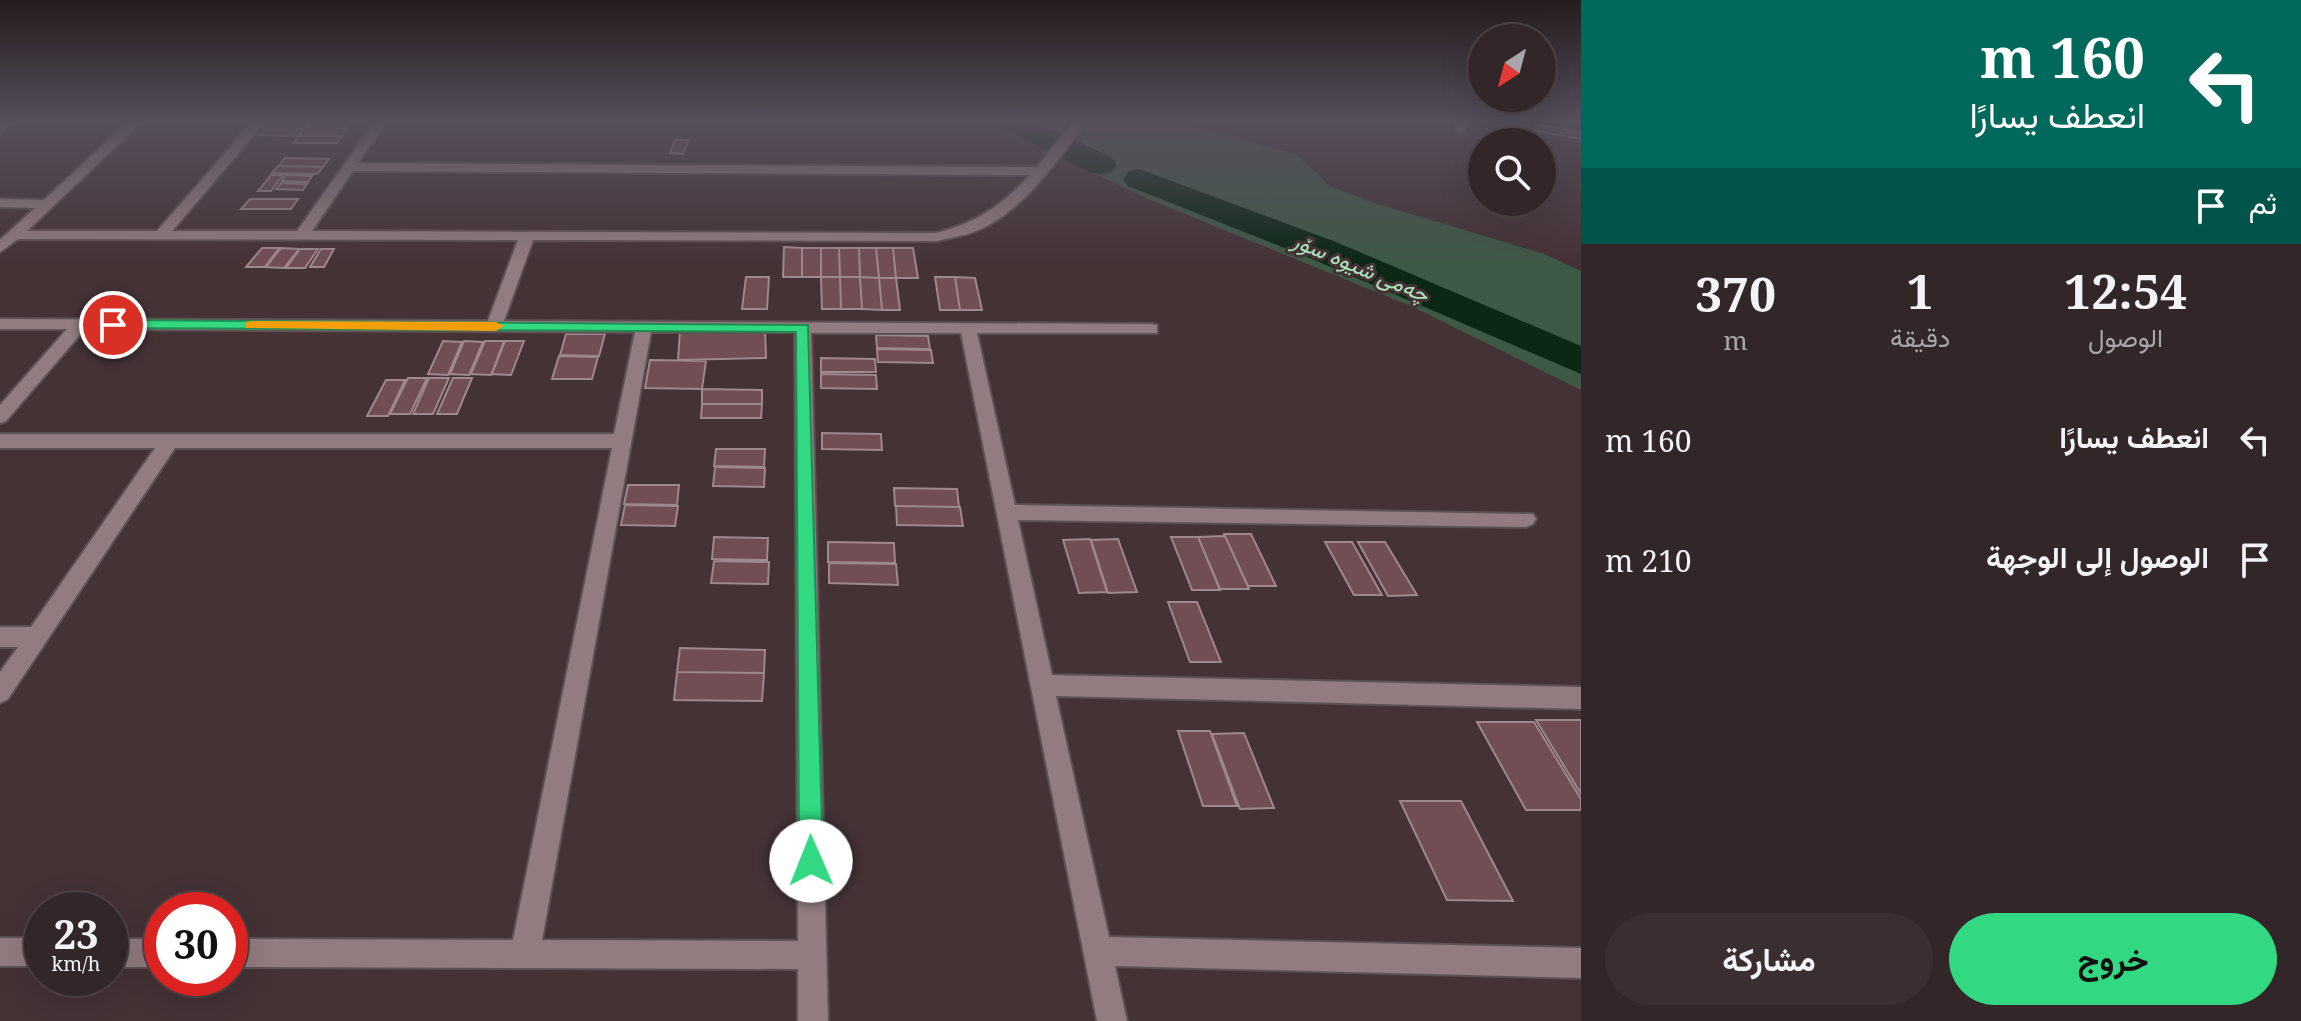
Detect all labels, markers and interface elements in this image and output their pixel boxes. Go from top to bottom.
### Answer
text: 160 m [1980,18,2145,94]
north arrow [1468,24,1556,112]
map controls [1468,24,1556,216]
icon: left [2173,32,2277,136]
text: انعطف يسارًا [1969,90,2145,139]
button: search [1468,128,1556,216]
text: ثم [2249,182,2277,223]
icon: arrive [2189,184,2233,228]
water label: چەمی شیوە سۆر [1286,223,1435,310]
text: 1 [1907,258,1934,323]
text: 12:54 [2064,258,2187,323]
text: 370 [1695,261,1776,326]
pin [79,291,147,359]
icon: arrive [91,303,135,347]
text: دقيقة [1890,319,1950,355]
text: الوصول [2088,319,2163,355]
text: m [1723,322,1748,358]
text: انعطف يسارًا [2059,416,2209,457]
icon: left [2233,418,2277,462]
text: 160 m [1605,420,1691,461]
text: الوصول إلى الوجهة [1986,536,2209,577]
icon: arrive [2233,538,2277,582]
text: 210 m [1605,540,1691,581]
position arrow [769,819,853,903]
speed limit sign: 30 [144,892,248,996]
text: 23 [53,906,99,961]
button: مشاركة [1605,913,1933,1005]
button: خروج [1949,913,2277,1005]
text: km/h [51,950,101,977]

